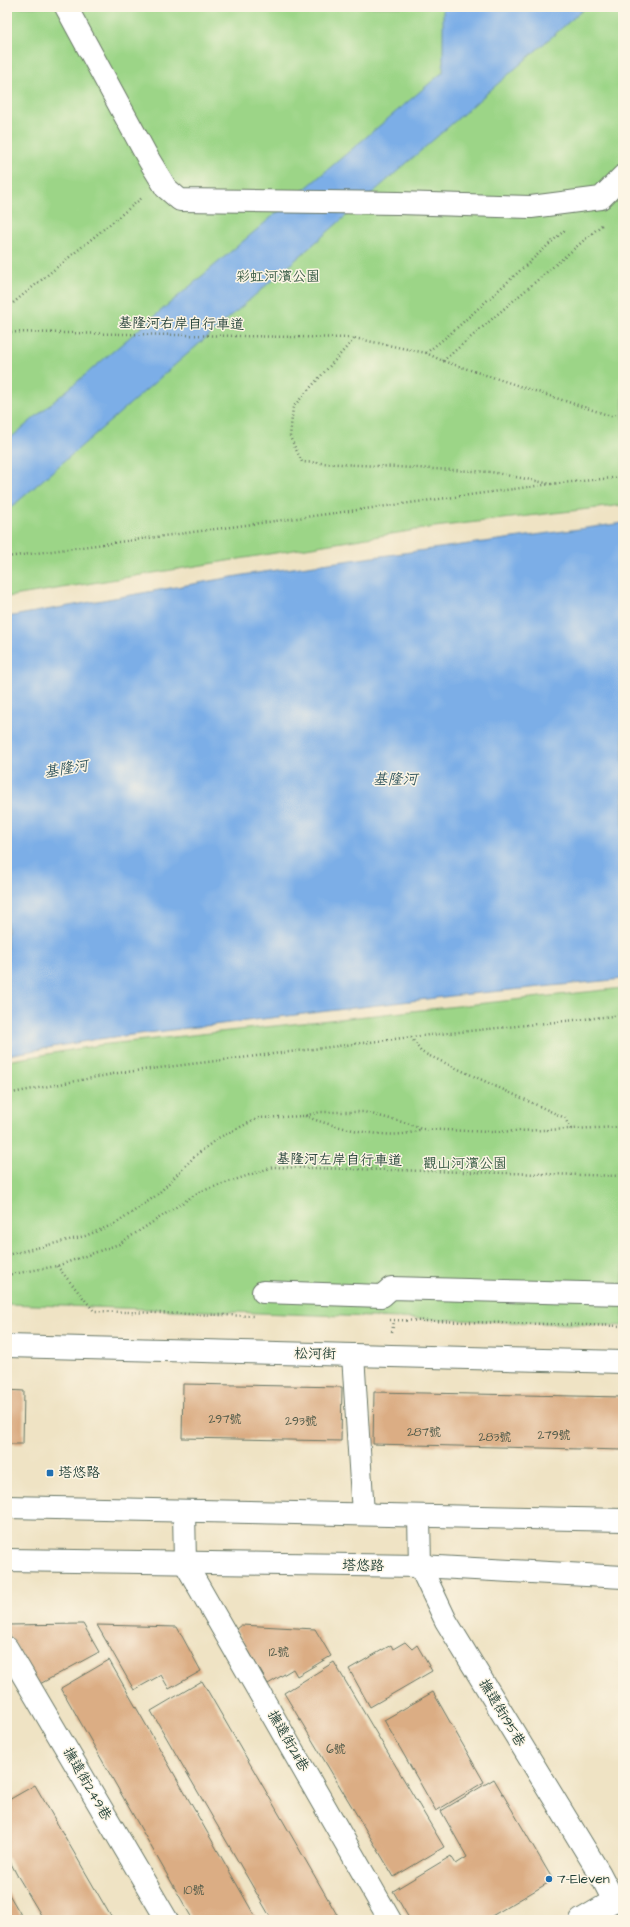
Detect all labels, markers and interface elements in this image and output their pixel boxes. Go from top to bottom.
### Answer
park label: 彩虹河濱公園 [236,267,320,287]
street label: 基隆河右岸自行車道 [118,313,244,335]
water label: 基隆河 [42,755,93,783]
water label: 基隆河 [372,769,420,790]
street label: 基隆河左岸自行車道 [276,1149,402,1171]
park label: 觀山河濱公園 [423,1154,507,1174]
street label: 松河街 [294,1344,336,1364]
house number: 297號 [208,1411,242,1428]
house number: 293號 [285,1413,317,1430]
house number: 287號 [407,1424,441,1441]
house number: 279號 [537,1427,571,1444]
house number: 283號 [479,1429,511,1446]
place label: 塔悠路 [58,1463,100,1483]
marker: 塔悠路 [45,1468,55,1478]
street label: 塔悠路 [342,1556,384,1576]
house number: 12號 [269,1644,289,1661]
street label: 撫遠街195巷 [474,1675,531,1751]
street label: 撫遠街211巷 [262,1707,314,1776]
house number: 6號 [326,1741,346,1758]
street label: 撫遠街249巷 [58,1744,117,1825]
place label: 7-Eleven [557,1869,610,1889]
marker: 7-Eleven [544,1874,554,1884]
house number: 10號 [183,1882,205,1899]

